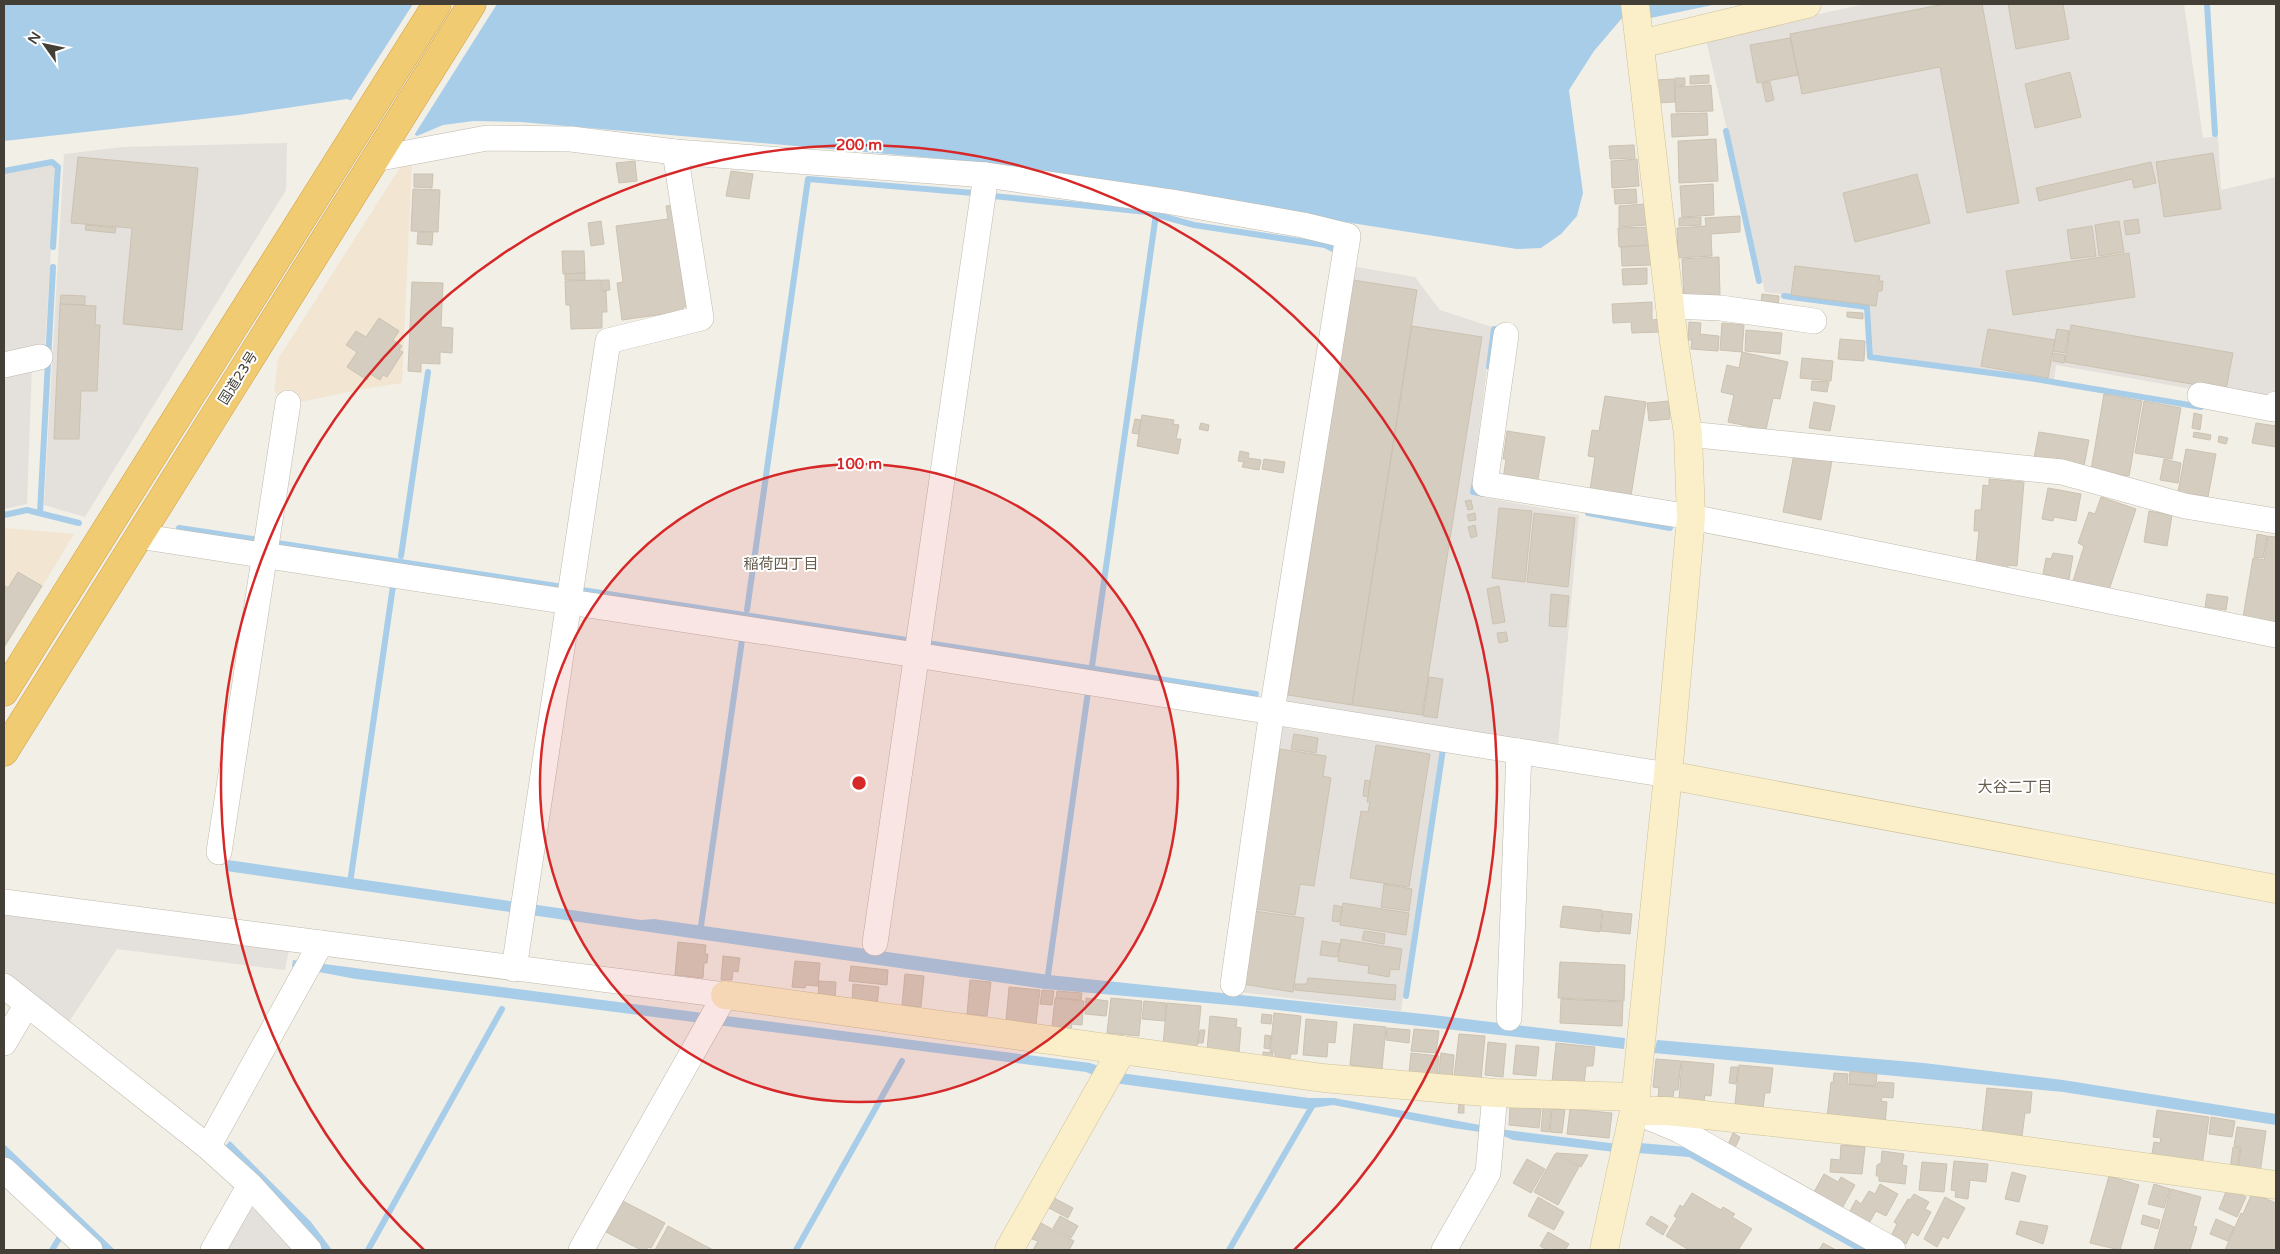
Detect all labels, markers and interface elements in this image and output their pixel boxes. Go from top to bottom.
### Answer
north arrow [20,20,70,70]
text: N [24,29,45,48]
text: 200 m [836,136,882,154]
street label: 国道23号 [215,348,261,408]
text: 100 m [836,455,882,473]
district label: 稲荷四丁目 [743,555,819,573]
centre of rings [850,774,868,792]
district label: 大谷二丁目 [1977,778,2053,796]

